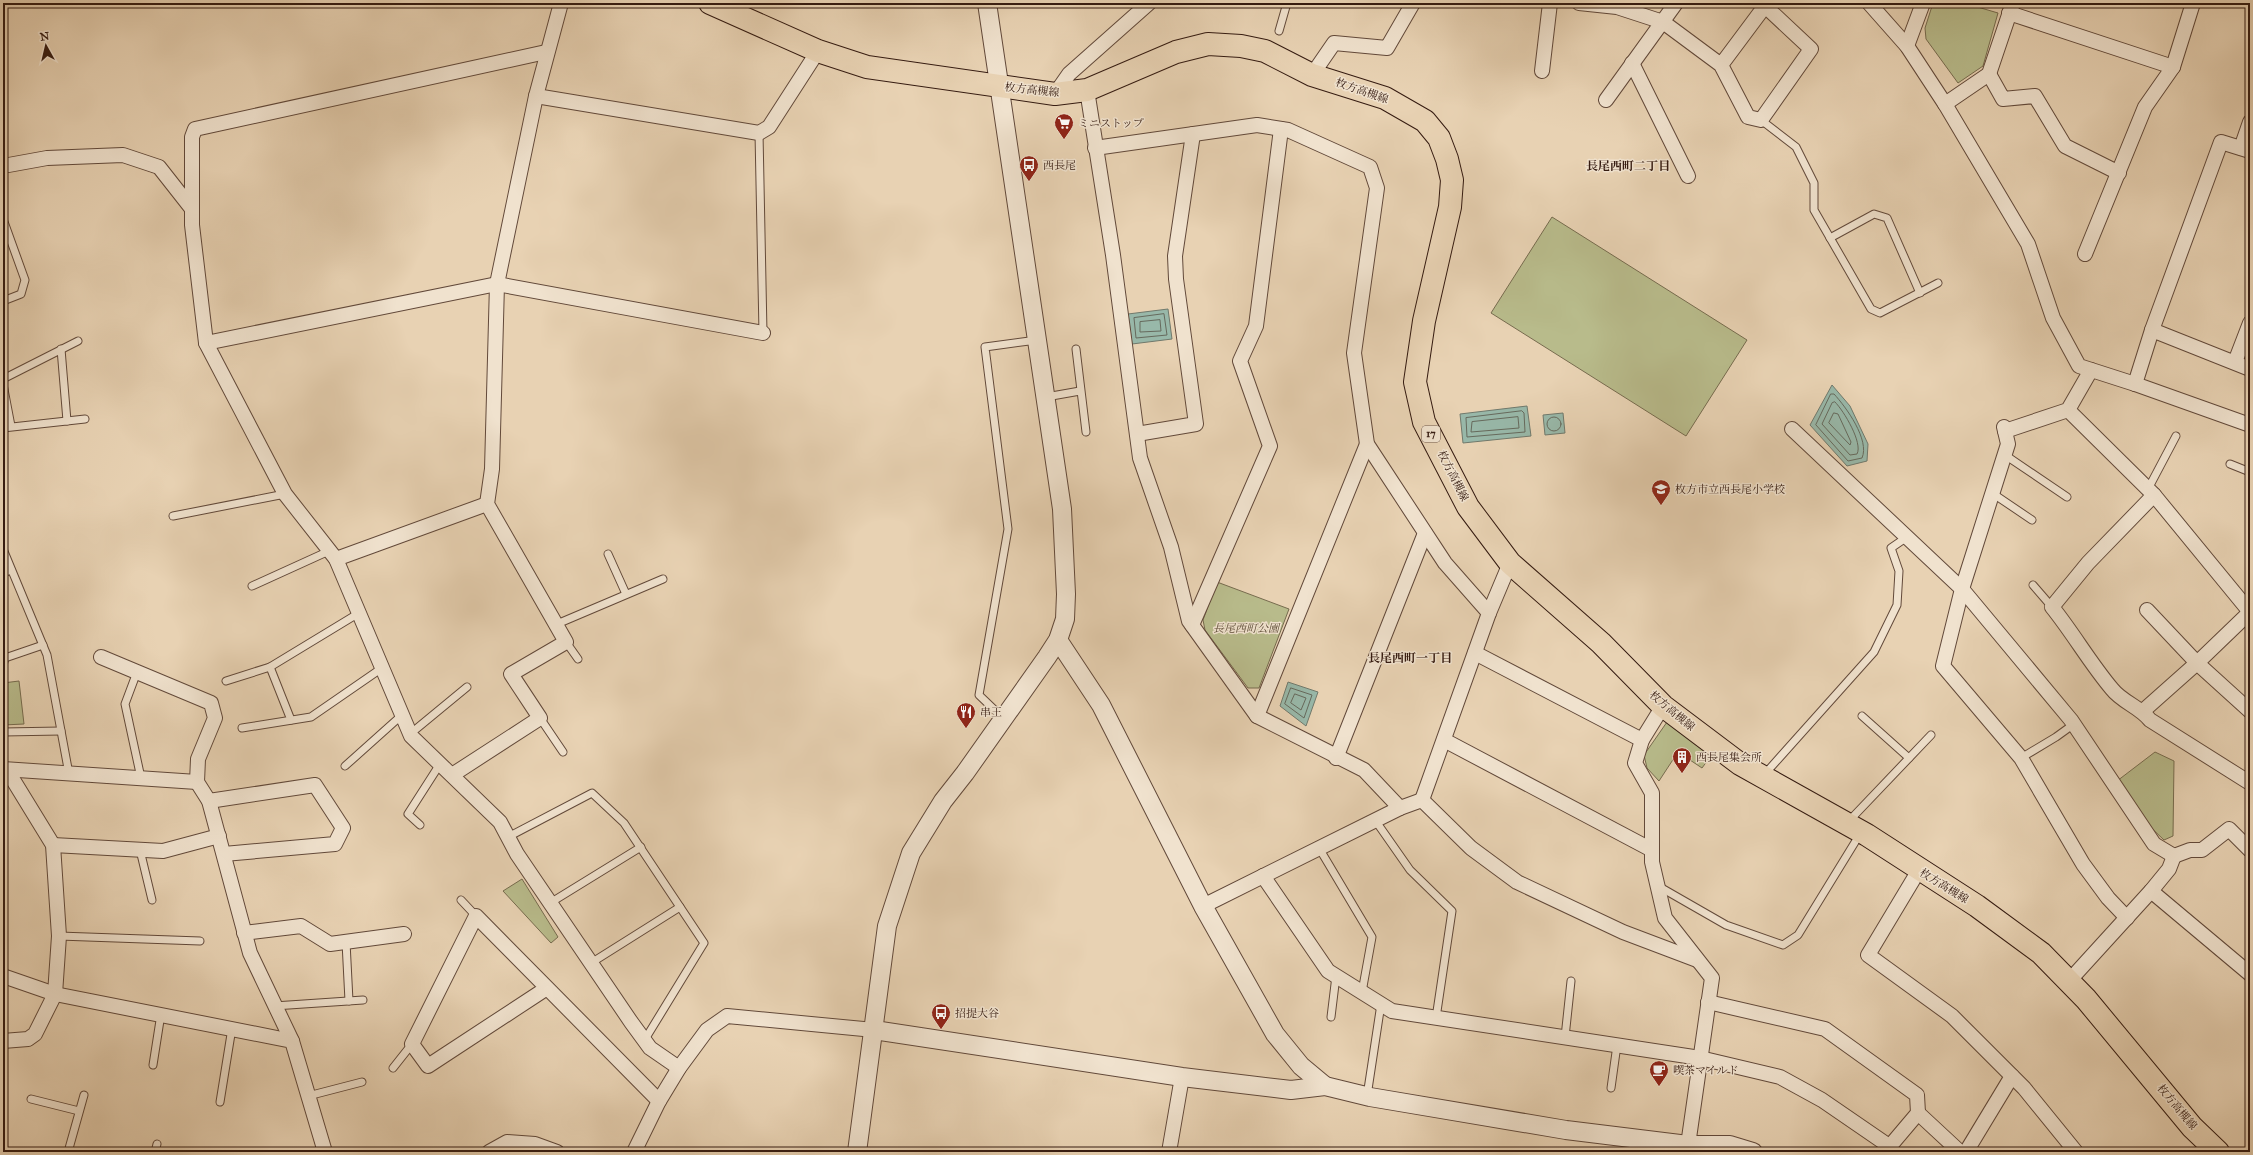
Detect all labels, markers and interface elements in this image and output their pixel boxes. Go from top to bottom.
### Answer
north arrow [26,26,66,66]
text: N [39,29,51,44]
street label: 枚方高槻線 [1334,76,1390,106]
street label: 枚方高槻線 [1004,81,1060,99]
supermarket icon: ミニストップ [1053,112,1075,140]
place label: ミニストップ [1078,117,1144,130]
bus stop icon: 西長尾 [1018,154,1040,182]
place label: 西長尾 [1043,159,1076,172]
district label: 長尾西町二丁目 [1586,159,1670,173]
road number: 17 [1422,426,1440,442]
street label: 枚方高槻線 [1435,449,1471,503]
school or university icon: 枚方市立西長尾小学校 [1650,478,1672,506]
place label: 枚方市立西長尾小学校 [1675,483,1785,496]
park label: 長尾西町公園 [1213,622,1281,635]
district label: 長尾西町一丁目 [1368,651,1452,665]
street label: 枚方高槻線 [1647,688,1697,734]
restaurant icon: 串王 [955,701,977,729]
place label: 串王 [980,706,1002,719]
building icon: 西長尾集会所 [1671,746,1693,774]
place label: 西長尾集会所 [1696,751,1762,764]
street label: 枚方高槻線 [1917,866,1971,906]
bus stop icon: 招提大谷 [930,1002,952,1030]
place label: 招提大谷 [955,1007,999,1020]
cafe icon: 喫茶マイルド [1648,1059,1670,1087]
place label: 喫茶マイルド [1673,1064,1739,1077]
street label: 枚方高槻線 [2154,1082,2200,1132]

